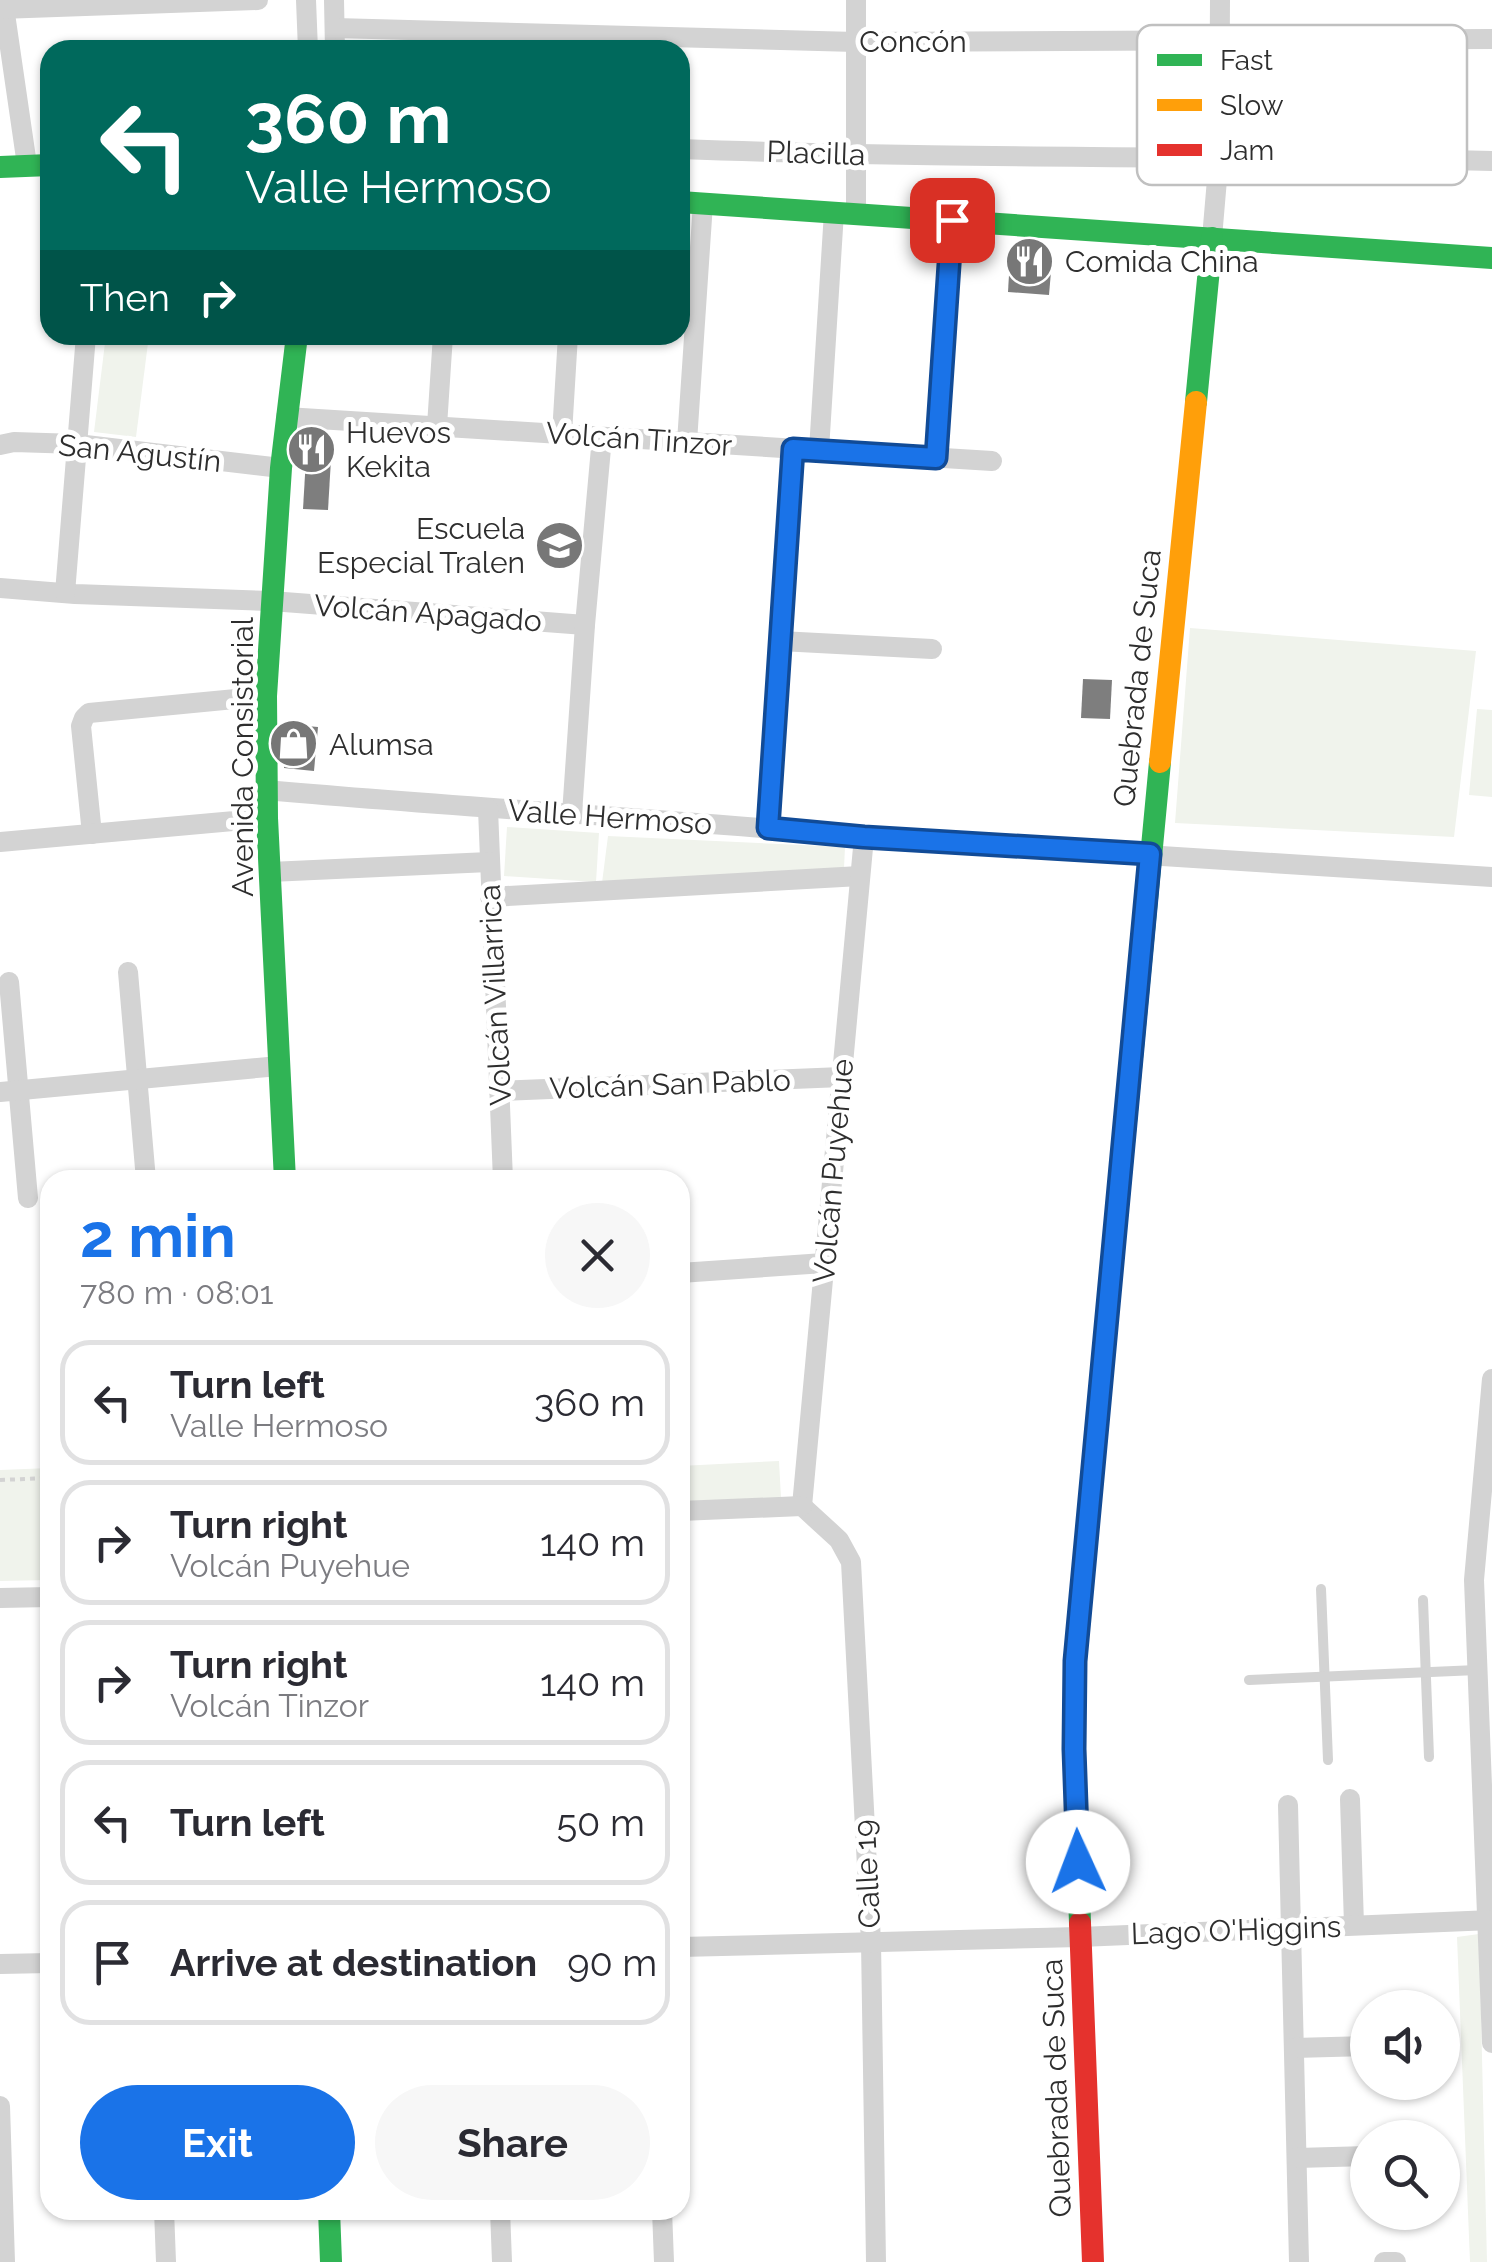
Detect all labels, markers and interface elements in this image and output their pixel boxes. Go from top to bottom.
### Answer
street label: Concón [859,24,967,59]
legend [1137,25,1467,185]
text: Fast [1220,44,1273,77]
text: 360 m [245,77,452,159]
icon: left [80,80,210,210]
text: Slow [1220,89,1284,122]
street label: Placilla [766,134,866,172]
text: Jam [1220,134,1274,167]
text: Valle Hermoso [245,161,552,214]
pin [910,178,995,263]
icon: arrive [925,193,980,248]
restaurant icon: Comida China [1004,235,1056,287]
place label: Comida China [1065,244,1259,279]
icon: right [190,270,245,325]
text: Then [80,275,170,320]
place label: Huevos Kekita [346,415,451,484]
street label: Volcán Tinzor [545,415,734,463]
restaurant icon: Huevos Kekita [285,423,337,475]
street label: San Agustín [57,427,223,479]
place label: Escuela Especial Tralen [317,511,525,580]
school or university icon: Escuela Especial Tralen [534,519,586,571]
street label: Quebrada de Suca [1106,548,1168,808]
street label: Volcán Apagado [313,588,543,638]
street label: Avenida Consistorial [225,616,260,897]
shop icon: Alumsa [268,718,320,770]
place label: Alumsa [329,727,434,762]
street label: Valle Hermoso [507,792,713,842]
street label: Volcán Villarrica [472,884,518,1106]
street label: Volcán Puyehue [806,1057,860,1285]
street label: Volcán San Pablo [549,1062,791,1106]
text: 2 min [80,1201,236,1271]
button: close [545,1203,650,1308]
text: 780 m · 08:01 [80,1274,273,1311]
text: Turn left [170,1362,325,1407]
icon: left [85,1375,140,1430]
text: 360 m [534,1380,645,1425]
text: Valle Hermoso [170,1407,388,1444]
text: Turn right [170,1502,347,1547]
icon: right [85,1515,140,1570]
text: 140 m [540,1520,645,1565]
text: Volcán Puyehue [170,1547,410,1584]
text: Turn right [170,1642,347,1687]
icon: right [85,1655,140,1710]
text: 140 m [540,1660,645,1705]
text: Volcán Tinzor [170,1687,369,1724]
icon: left [85,1795,140,1850]
text: Turn left [170,1800,325,1845]
text: 50 m [556,1800,645,1845]
position arrow [1026,1810,1130,1914]
street label: Calle 19 [847,1819,887,1929]
street label: Lago O'Higgins [1130,1909,1342,1951]
icon: arrive [85,1935,140,1990]
text: Arrive at destination [170,1940,537,1985]
text: 90 m [567,1940,657,1985]
street label: Quebrada de Suca [1034,1958,1078,2218]
map controls [1350,1990,1460,2230]
button: sound [1350,1990,1460,2100]
button: Exit [80,2085,355,2200]
button: Share [375,2085,650,2200]
button: search [1350,2120,1460,2230]

